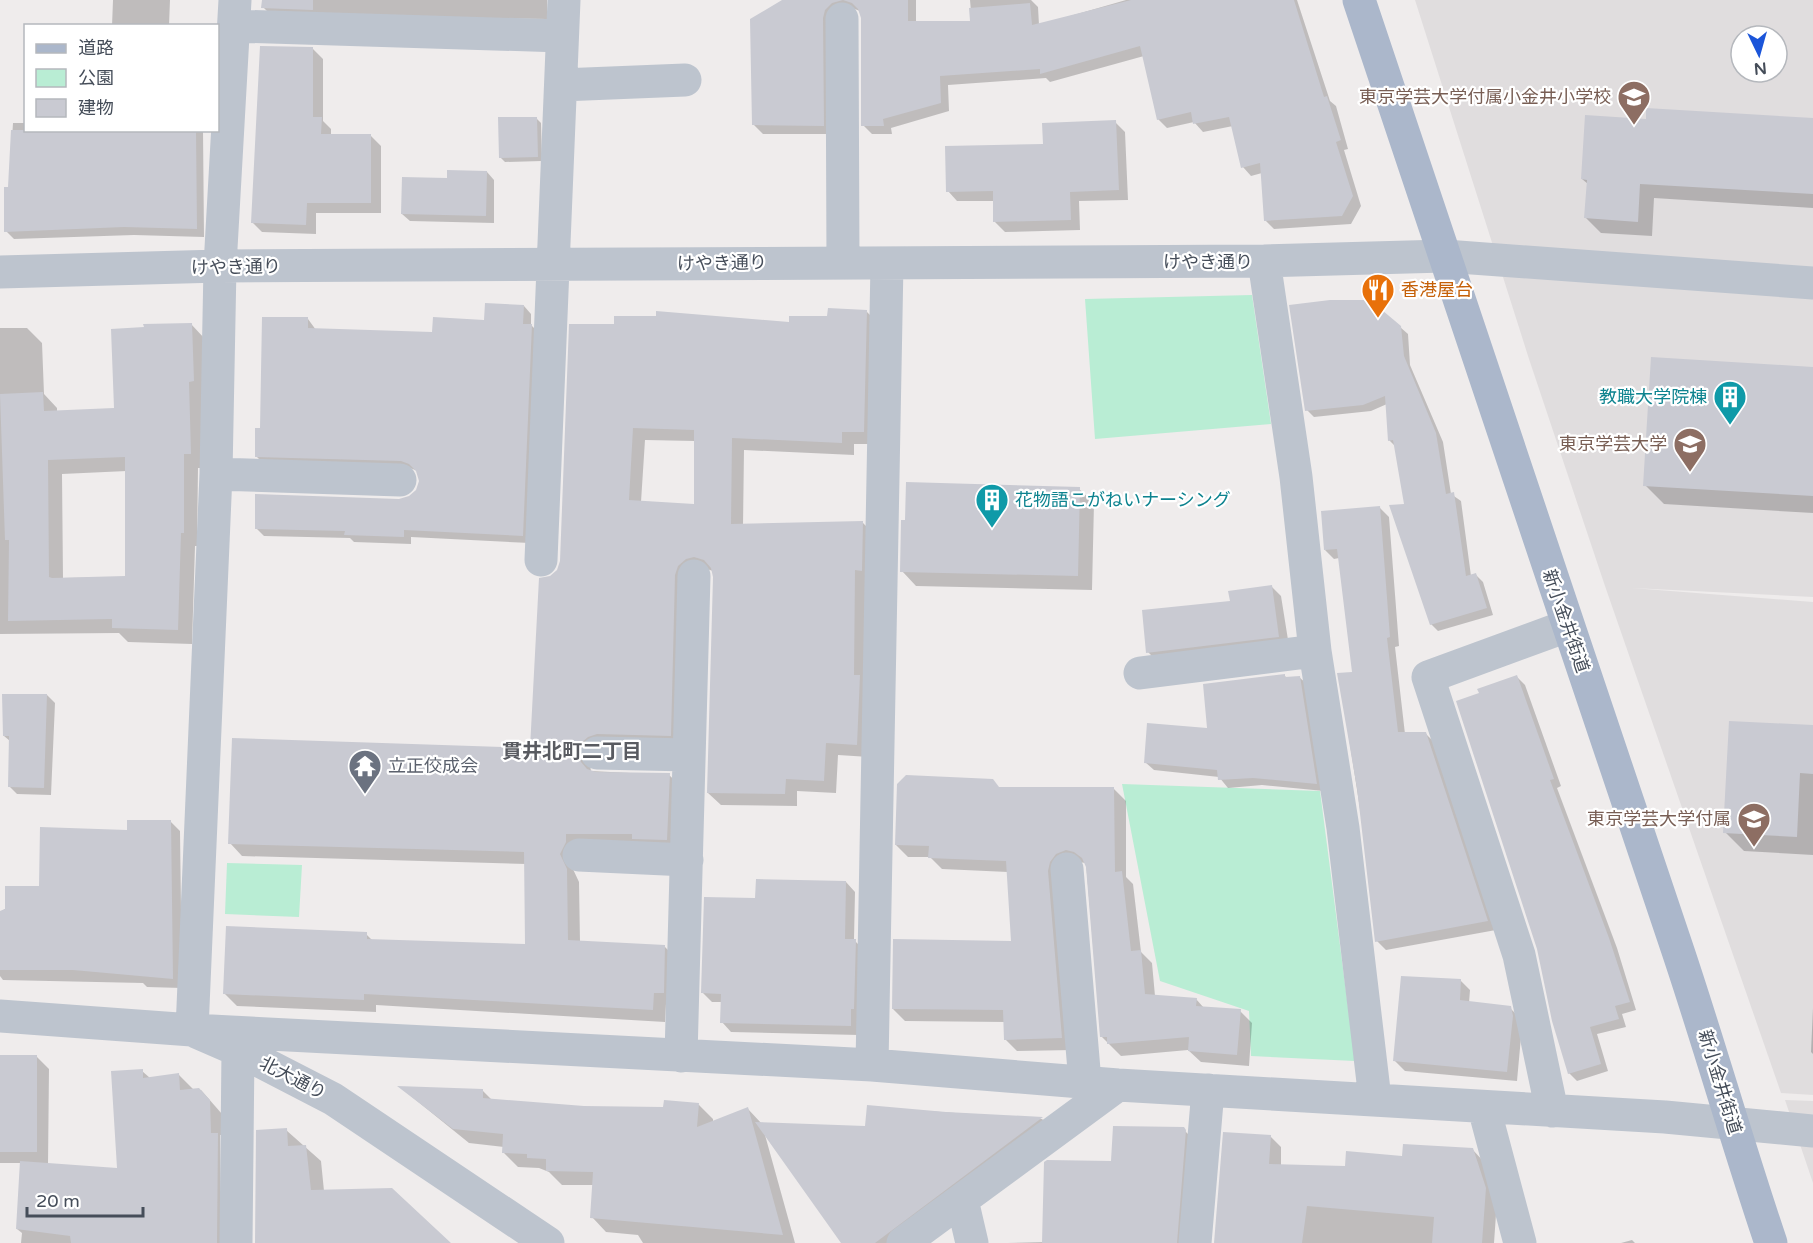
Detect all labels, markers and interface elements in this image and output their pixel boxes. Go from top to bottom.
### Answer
legend [24,24,219,132]
north arrow [1729,24,1789,84]
text: 道路 [78,37,114,59]
text: N [1753,57,1767,78]
text: 公園 [78,67,114,89]
school or university icon: 東京学芸大学付属小金井小学校 [1616,79,1652,126]
place label: 東京学芸大学付属小金井小学校 [1359,86,1611,108]
text: 建物 [78,97,114,119]
street label: けやき通り [677,251,767,275]
street label: けやき通り [1163,251,1253,273]
street label: けやき通り [191,255,281,279]
restaurant icon: 香港屋台 [1360,272,1396,319]
place label: 香港屋台 [1401,279,1473,301]
building icon: 教職大学院棟 [1712,379,1748,426]
place label: 教職大学院棟 [1599,386,1707,408]
school or university icon: 東京学芸大学 [1672,426,1708,473]
place label: 東京学芸大学 [1559,433,1667,455]
building icon: 花物語こがねいナーシング [974,482,1010,529]
place label: 花物語こがねいナーシング [1015,489,1231,511]
street label: 新小金井街道 [1538,566,1594,676]
district label: 貫井北町二丁目 [502,740,642,764]
temple icon: 立正佼成会 [347,748,383,795]
place label: 立正佼成会 [388,755,478,777]
school or university icon: 東京学芸大学付属 [1736,801,1772,848]
place label: 東京学芸大学付属 [1587,808,1731,830]
street label: 新小金井街道 [1694,1027,1746,1137]
street label: 北大通り [256,1052,330,1104]
scale bar [27,1180,142,1218]
text: 20 m [36,1190,80,1212]

